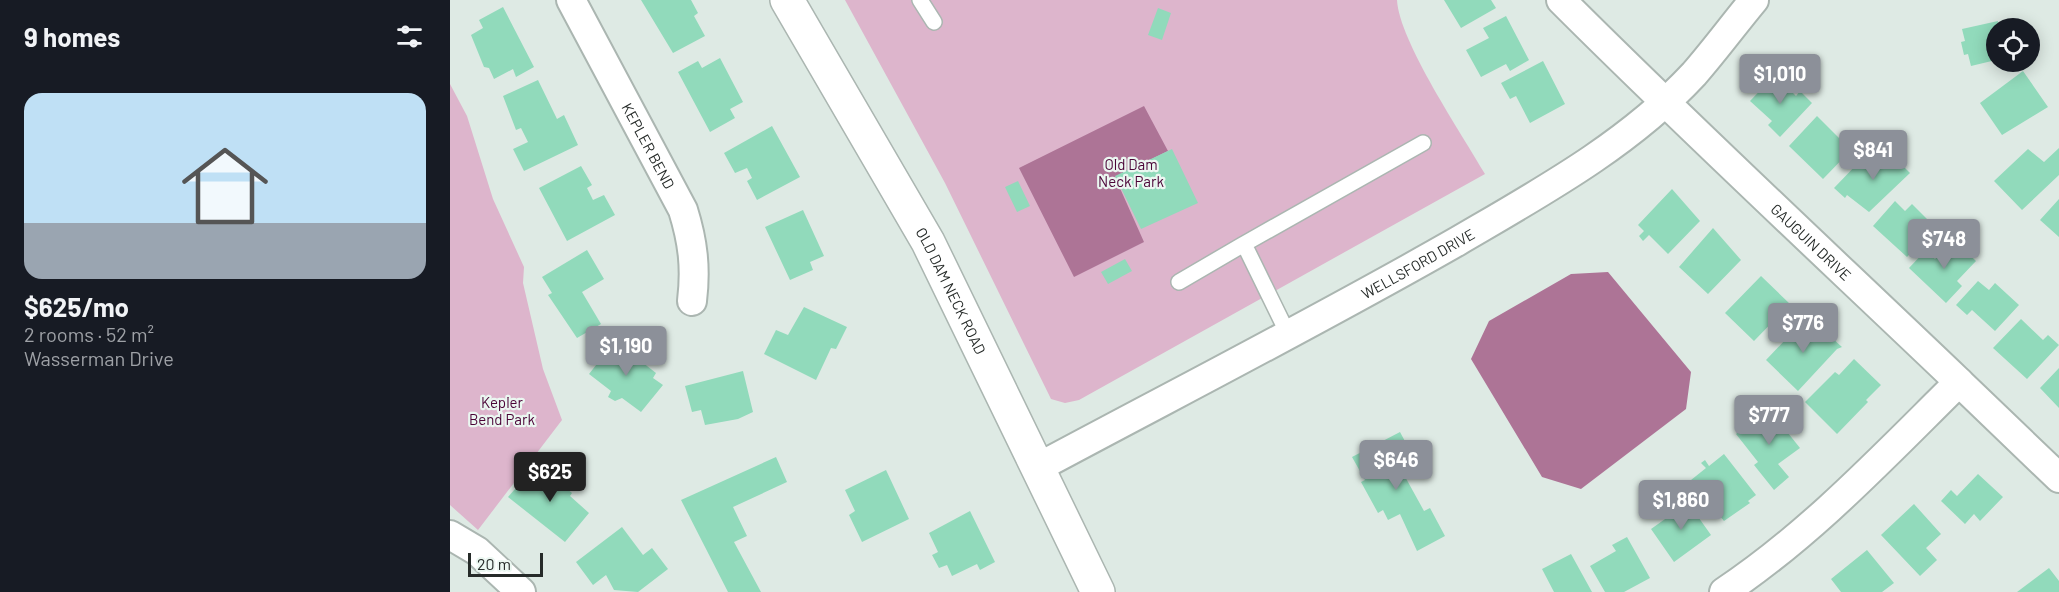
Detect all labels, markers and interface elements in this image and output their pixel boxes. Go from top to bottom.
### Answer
map controls [1986,18,2040,72]
button: locate [1986,18,2040,72]
icon: filters [393,20,426,53]
text: 9 homes [24,21,120,52]
pin: $1,010 [1731,54,1829,105]
text: $1,010 [1754,61,1806,85]
street label: KEPLER BEND [618,100,679,192]
pin: $841 [1837,130,1909,181]
icon: home [171,132,279,240]
text: $841 [1853,137,1893,161]
park label: Old Dam Neck Park [1098,155,1164,190]
street label: GAUGUIN DRIVE [1767,200,1855,284]
pin: $748 [1908,219,1980,270]
street label: OLD DAM NECK ROAD [912,224,990,357]
street label: WELLSFORD DRIVE [1358,224,1478,302]
text: $748 [1922,226,1966,250]
text: $625/mo [24,291,129,322]
pin: $776 [1767,303,1839,354]
text: $776 [1782,310,1824,334]
text: 2 rooms · 52 m² [24,322,154,346]
pin: $1,190 [577,326,675,377]
text: $1,190 [600,333,652,357]
text: Wasserman Drive [24,346,174,370]
park label: Kepler Bend Park [469,393,536,428]
pin: $777 [1733,395,1805,446]
text: $777 [1748,402,1790,426]
pin: $646 [1360,440,1432,491]
text: $646 [1373,447,1419,471]
pin: $625 [514,452,586,503]
text: $625 [528,459,572,483]
pin: $1,860 [1632,480,1730,531]
text: $1,860 [1653,487,1709,511]
scale bar [468,550,543,578]
text: 20 m [477,554,511,573]

